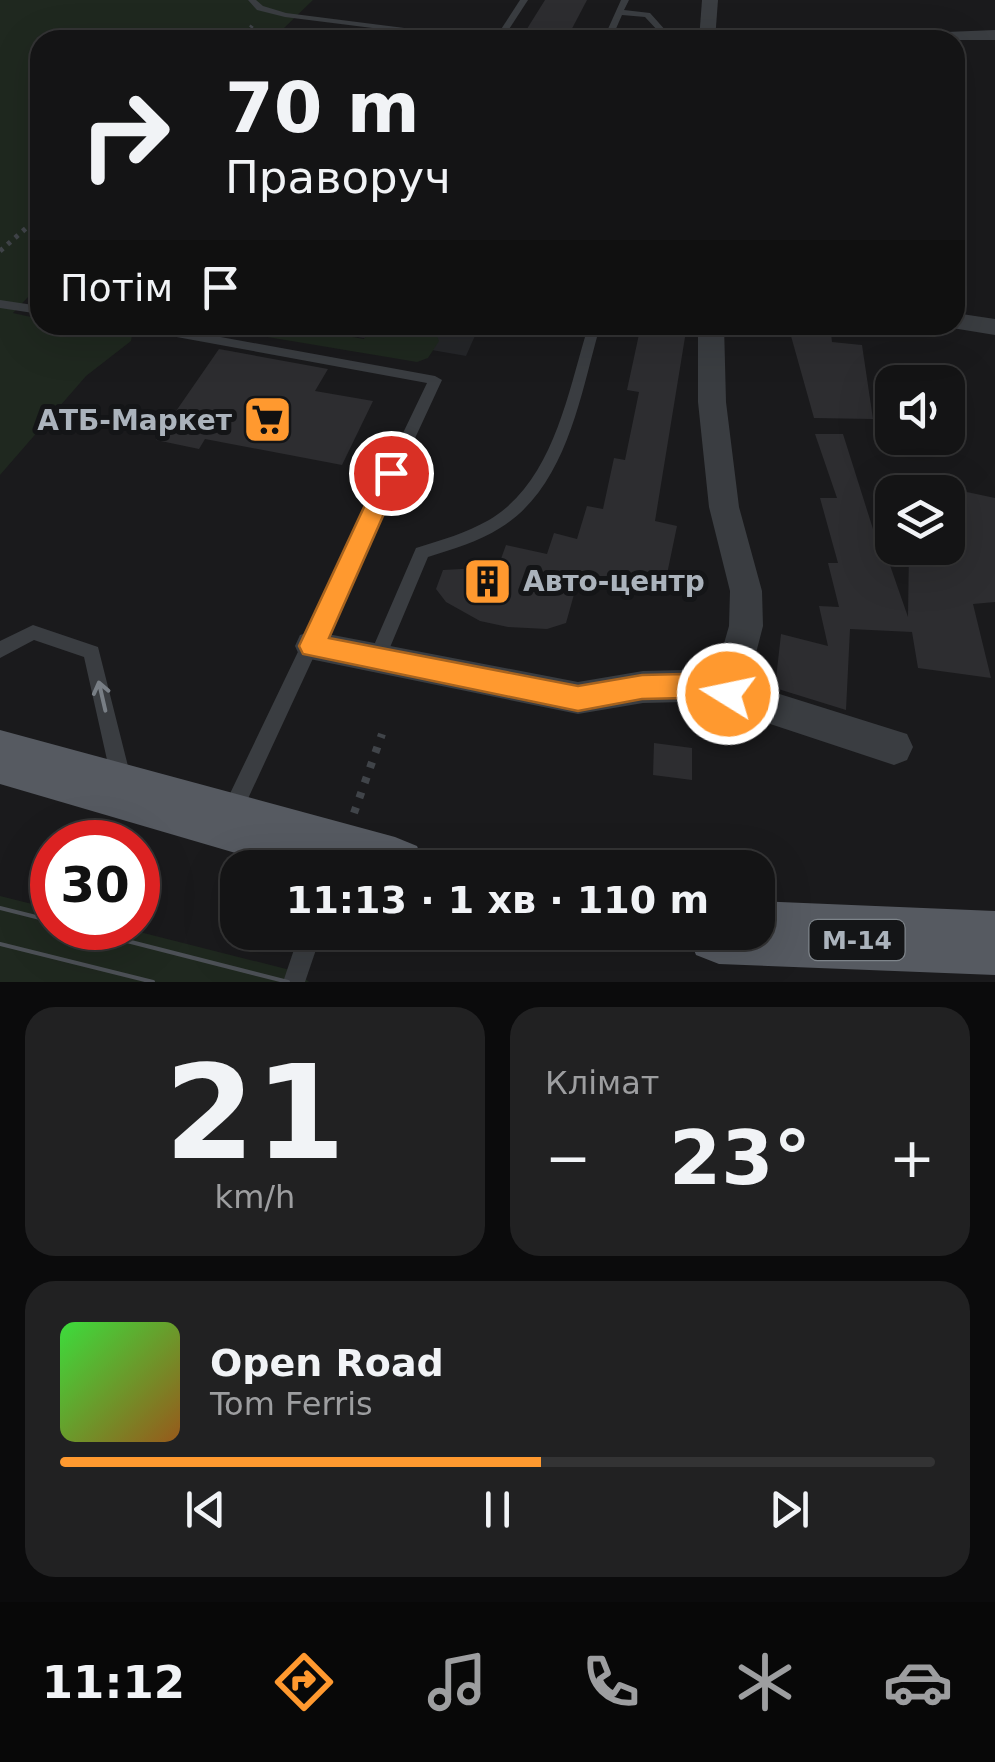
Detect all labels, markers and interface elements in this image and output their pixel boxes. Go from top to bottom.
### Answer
text: 70 m [225,67,420,149]
icon: right [60,70,190,200]
text: Праворуч [225,151,451,204]
icon: arrive [193,260,248,315]
text: Потім [60,266,173,310]
map controls [875,365,965,565]
button: sound [875,365,965,455]
supermarket icon: АТБ-Маркет [241,394,293,446]
place label: АТБ-Маркет [37,404,233,437]
pin [349,431,434,516]
icon: arrive [364,446,419,501]
button: layers [875,475,965,565]
building icon: Авто-центр [462,555,514,607]
place label: Авто-центр [523,565,705,598]
position arrow [676,642,780,746]
one-way arrow [92,681,110,713]
speed limit sign: 30 [30,820,160,950]
text: 11:13 · 1 хв · 110 m [286,878,709,922]
road number: М-14 [810,920,904,960]
text: 21 [165,1037,345,1189]
text: Клімат [545,1064,659,1102]
text: 23° [669,1114,811,1202]
text: − [545,1126,591,1190]
text: + [889,1126,935,1190]
text: km/h [215,1178,295,1216]
text: Open Road [210,1341,444,1385]
text: Tom Ferris [210,1385,373,1423]
icon: previous [178,1482,233,1537]
icon: pause [470,1482,525,1537]
icon: next [762,1482,817,1537]
icon: directions [269,1647,339,1717]
icon: music [422,1647,492,1717]
icon: phone [576,1647,646,1717]
icon: climate [730,1647,800,1717]
icon: car [883,1647,953,1717]
text: 11:12 [42,1656,185,1709]

